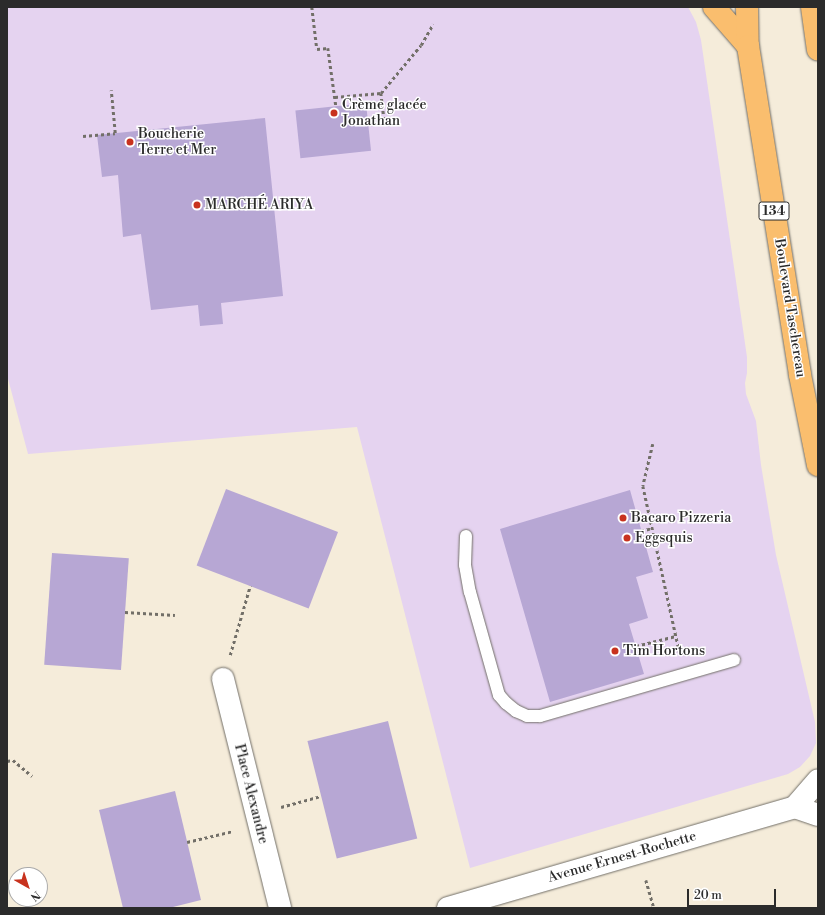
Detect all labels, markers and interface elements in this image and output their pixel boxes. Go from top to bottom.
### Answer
place label: Crème glacée Jonathan [342,97,427,130]
marker: Crème glacée Jonathan [329,108,339,118]
place label: Boucherie Terre et Mer [138,126,216,158]
marker: Boucherie Terre et Mer [125,137,135,147]
place label: MARCHÉ ARIYA [205,197,313,213]
marker: MARCHÉ ARIYA [192,200,202,210]
road number: 134 [758,200,790,222]
street label: Boulevard Taschereau [771,237,809,379]
place label: Bacaro Pizzeria [631,510,731,526]
marker: Bacaro Pizzeria [618,513,628,523]
place label: Eggsquis [635,530,693,546]
marker: Eggsquis [622,533,632,543]
place label: Tim Hortons [623,643,705,659]
marker: Tim Hortons [610,646,620,656]
street label: Place Alexandre [230,742,272,846]
street label: Avenue Ernest-Rochette [546,828,698,886]
north arrow [8,867,48,907]
scale bar [689,881,778,907]
text: N [27,887,43,904]
text: 20 m [694,888,722,903]

